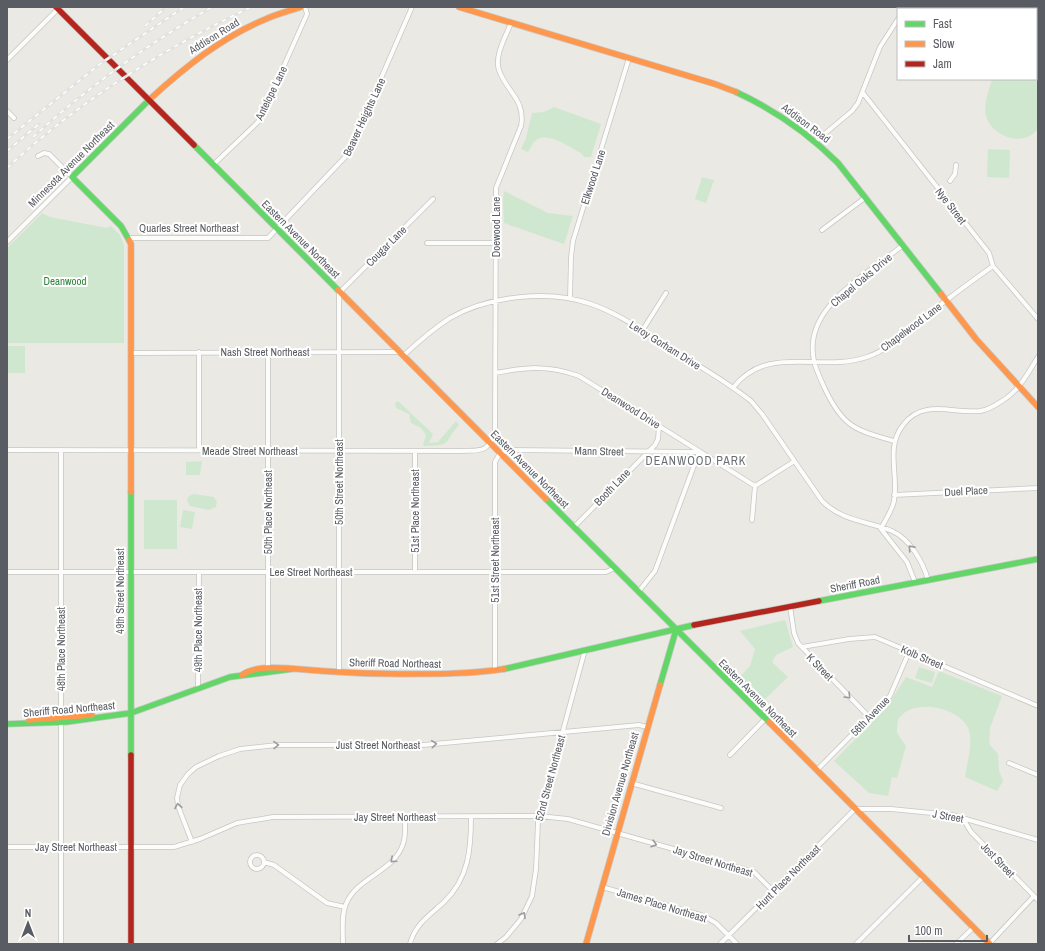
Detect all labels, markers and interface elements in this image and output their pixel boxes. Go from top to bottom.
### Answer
legend [897,8,1037,80]
street label: Addison Road [185,15,242,58]
text: Fast [933,16,952,32]
text: Slow [933,36,955,52]
text: Jam [933,56,952,72]
street label: Antelope Lane [252,64,290,123]
street label: Beaver Heights Lane [340,76,388,158]
street label: Addison Road [778,100,833,146]
street label: Minnesota Avenue Northeast [25,118,117,210]
street label: Elkwood Lane [578,148,608,206]
street label: Nye Street [932,185,970,227]
street label: Eastern Avenue Northeast [259,197,343,281]
street label: Doewood Lane [489,197,503,257]
street label: Quarles Street Northeast [139,221,239,235]
street label: Cougar Lane [363,223,409,269]
street label: Chapel Oaks Drive [827,250,895,310]
park label: Deanwood [43,274,87,288]
street label: Chapelwood Lane [878,300,944,354]
street label: Leroy Gorham Drive [627,317,703,373]
street label: Nash Street Northeast [220,345,310,359]
street label: Deanwood Drive [599,384,663,432]
street label: Eastern Avenue Northeast [488,427,572,511]
street label: 50th Street Northeast [332,439,346,525]
street label: Meade Street Northeast [202,444,298,458]
street label: Mann Street [574,444,624,458]
district label: DEANWOOD PARK [646,453,746,469]
street label: Booth Lane [591,466,633,508]
street label: 50th Place Northeast [261,469,275,554]
street label: 51st Place Northeast [408,469,422,553]
street label: Duel Place [944,483,988,499]
street label: 51st Street Northeast [488,517,502,603]
one-way arrow [908,545,916,553]
street label: 49th Street Northeast [113,548,127,634]
street label: Lee Street Northeast [269,565,353,579]
street label: Sheriff Road [829,572,881,596]
street label: 49th Place Northeast [191,587,205,672]
street label: 48th Place Northeast [54,606,68,691]
street label: Kolb Street [899,642,946,672]
street label: K Street [804,650,837,684]
street label: Sheriff Road Northeast [349,655,442,671]
street label: Eastern Avenue Northeast [716,656,800,740]
one-way arrow [843,691,851,699]
street label: 56th Avenue [848,693,892,739]
street label: Sheriff Road Northeast [23,698,116,720]
street label: Division Avenue Northeast [599,730,642,837]
street label: 52nd Street Northeast [532,733,568,822]
street label: Just Street Northeast [336,738,421,752]
one-way arrow [431,740,437,749]
one-way arrow [273,741,279,750]
one-way arrow [174,803,183,809]
street label: J Street [931,806,965,826]
street label: Jay Street Northeast [354,810,437,824]
one-way arrow [650,839,657,848]
street label: Jay Street Northeast [35,840,118,854]
street label: Jost Street [978,840,1018,881]
street label: Hunt Place Northeast [753,841,824,912]
street label: Jay Street Northeast [672,842,755,880]
one-way arrow [390,855,397,862]
street label: James Place Northeast [615,885,709,925]
north arrow [8,903,48,943]
text: N [25,906,31,920]
one-way arrow [518,912,525,919]
scale bar [909,917,987,943]
text: 100 m [915,923,942,939]

